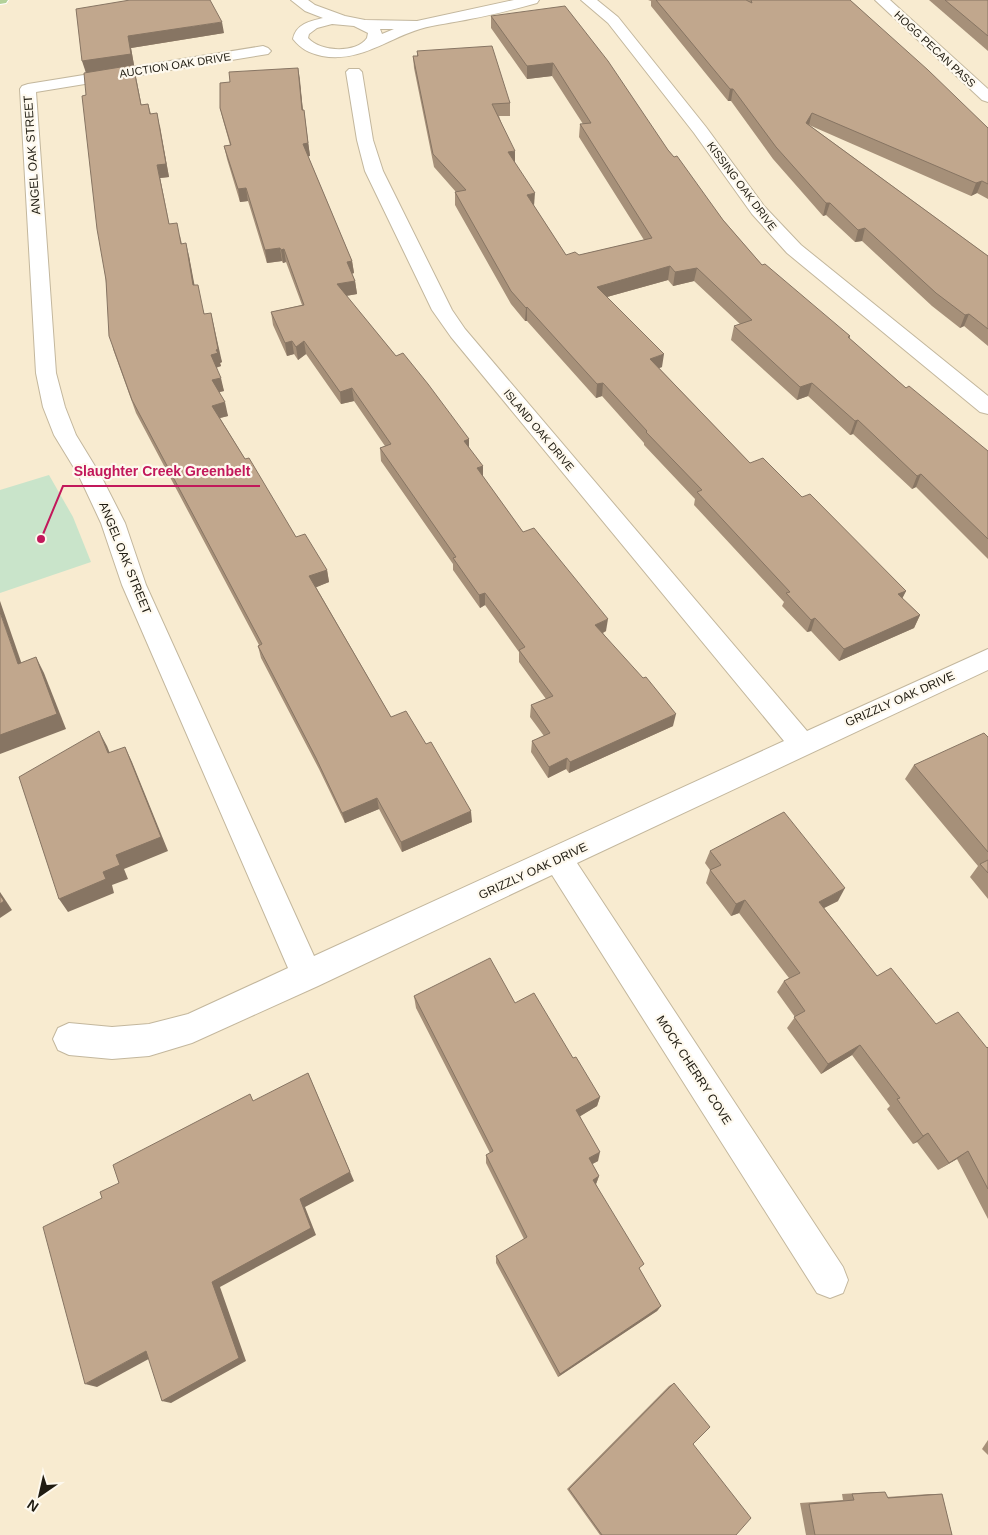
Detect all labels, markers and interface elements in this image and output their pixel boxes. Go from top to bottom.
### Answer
street label: HOGG PECAN PASS [892,8,978,90]
street label: AUCTION OAK DRIVE [119,50,231,80]
street label: ANGEL OAK STREET [21,94,43,215]
street label: KISSING OAK DRIVE [705,139,779,233]
street label: ISLAND OAK DRIVE [501,387,577,473]
callout: Slaughter Creek Greenbelt [63,457,260,486]
text: Slaughter Creek Greenbelt [74,463,251,479]
street label: ANGEL OAK STREET [96,500,154,617]
street label: GRIZZLY OAK DRIVE [843,669,957,729]
street label: GRIZZLY OAK DRIVE [476,840,590,902]
street label: MOCK CHERRY COVE [654,1013,734,1127]
north arrow [15,1470,65,1520]
text: N [24,1496,41,1515]

